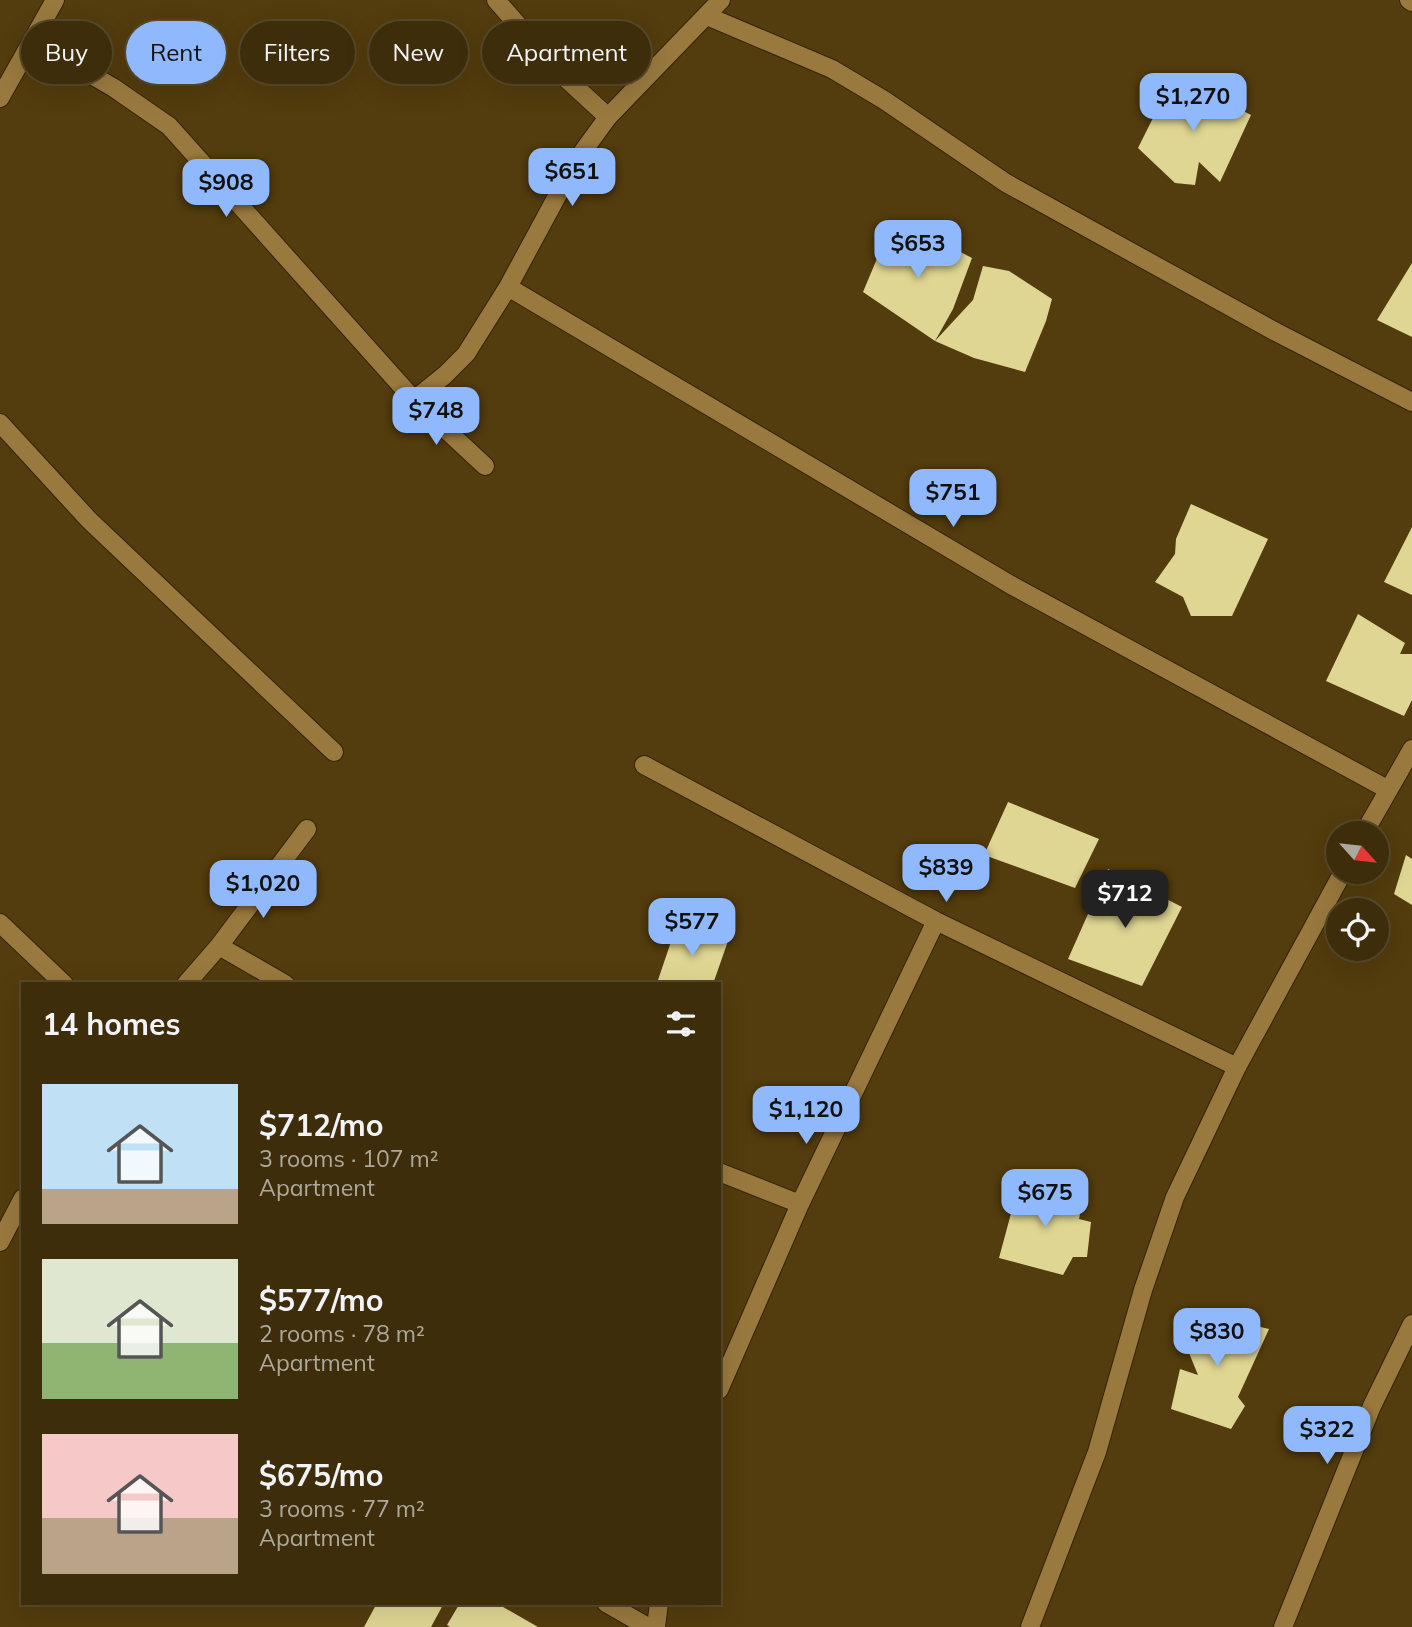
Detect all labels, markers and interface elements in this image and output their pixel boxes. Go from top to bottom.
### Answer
chip: Buy [21,21,112,84]
chip: Rent [126,21,226,84]
chip: Filters [240,21,355,84]
chip: New [369,21,468,84]
chip: Apartment [482,21,651,84]
pin: $1,270 [1136,74,1250,133]
text: $1,270 [1156,81,1230,110]
pin: $651 [531,148,613,208]
text: $651 [544,156,600,185]
pin: $908 [185,160,267,219]
text: $908 [198,167,254,196]
pin: $653 [877,220,959,280]
text: $653 [890,228,946,257]
pin: $748 [395,388,477,447]
text: $748 [408,395,464,424]
pin: $751 [912,470,994,529]
text: $751 [925,477,981,506]
north arrow [1326,821,1390,884]
map controls [1326,821,1389,961]
pin: $839 [905,844,987,904]
text: $839 [918,852,974,881]
pin: $1,020 [206,860,320,920]
text: $1,020 [226,868,300,897]
pin: $712 [1084,870,1166,930]
text: $712 [1097,878,1153,907]
pin: $577 [651,898,733,958]
button: locate [1326,898,1389,961]
text: $577 [664,906,720,935]
text: 14 homes [42,1005,181,1043]
icon: filters [662,1005,700,1043]
pin: $1,120 [749,1086,863,1146]
text: $1,120 [769,1094,843,1123]
text: $712/mo [259,1106,383,1144]
icon: home [98,1112,182,1196]
text: 3 rooms · 107 m² [259,1144,439,1173]
pin: $675 [1004,1170,1086,1229]
text: Apartment [259,1173,375,1202]
text: $675 [1017,1177,1073,1206]
text: $577/mo [259,1281,383,1319]
icon: home [98,1287,182,1371]
pin: $830 [1176,1308,1258,1368]
text: $830 [1189,1316,1245,1345]
text: 2 rooms · 78 m² [259,1319,425,1348]
text: Apartment [259,1348,375,1377]
pin: $322 [1286,1406,1368,1466]
text: $322 [1299,1414,1355,1443]
text: $675/mo [259,1456,383,1494]
icon: home [98,1462,182,1546]
text: 3 rooms · 77 m² [259,1494,425,1523]
text: Apartment [259,1523,375,1552]

